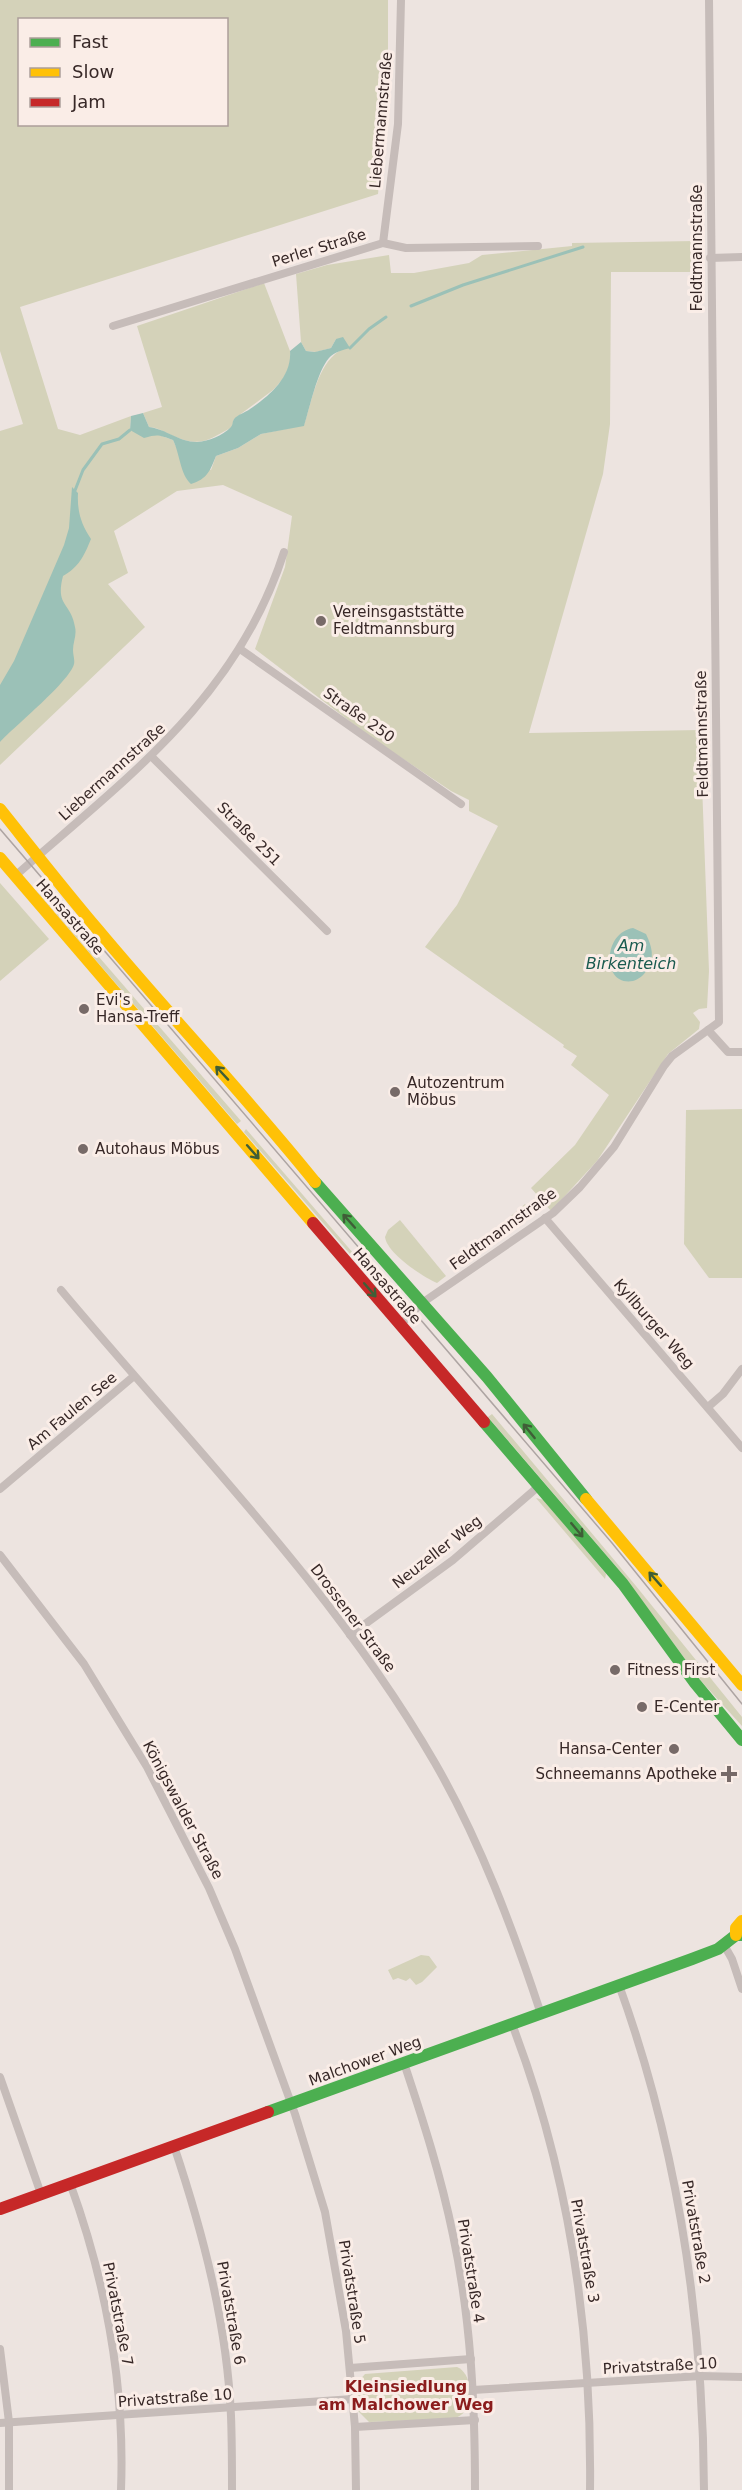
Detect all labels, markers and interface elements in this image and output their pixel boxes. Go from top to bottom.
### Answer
legend [18,18,228,126]
text: Fast [72,31,108,52]
street label: Liebermannstraße [366,51,396,189]
text: Slow [72,61,114,82]
text: Jam [71,91,106,112]
street label: Feldtmannstraße [688,184,706,312]
street label: Perler Straße [270,225,368,271]
place label: Vereinsgaststätte Feldtmannsburg [333,603,464,638]
marker: Vereinsgaststätte Feldtmannsburg [314,614,328,628]
street label: Feldtmannstraße [692,670,712,798]
street label: Straße 250 [320,684,398,746]
street label: Liebermannstraße [55,719,169,825]
street label: Straße 251 [213,798,285,870]
street label: Hansastraße [32,875,108,959]
water label: Am Birkenteich [586,936,676,973]
place label: Evi's Hansa-Treff [96,991,180,1026]
marker: Evi's Hansa-Treff [77,1002,91,1016]
one-way arrow [215,1065,229,1080]
place label: Autozentrum Möbus [407,1074,505,1109]
marker: Autozentrum Möbus [388,1085,402,1099]
place label: Autohaus Möbus [95,1140,220,1158]
marker: Autohaus Möbus [76,1142,90,1156]
one-way arrow [246,1144,260,1159]
street label: Feldtmannstraße [446,1184,560,1274]
one-way arrow [342,1213,356,1228]
street label: Hansastraße [349,1244,425,1328]
street label: Kyllburger Weg [610,1275,698,1373]
one-way arrow [363,1282,377,1297]
street label: Am Faulen See [24,1368,120,1454]
one-way arrow [522,1423,535,1439]
street label: Neuzeller Weg [389,1512,485,1592]
one-way arrow [571,1522,584,1538]
street label: Drossener Straße [307,1560,399,1676]
one-way arrow [648,1572,662,1587]
place label: Fitness First [627,1661,715,1679]
marker: Fitness First [608,1663,622,1677]
place label: E-Center [654,1698,720,1716]
marker: E-Center [635,1700,649,1714]
street label: Königswalder Straße [139,1738,227,1882]
place label: Hansa-Center [559,1740,663,1758]
marker: Hansa-Center [667,1742,681,1756]
place label: Schneemanns Apotheke [535,1765,717,1783]
marker: Schneemanns Apotheke [722,1767,736,1781]
street label: Malchower Weg [306,2032,424,2090]
street label: Privatstraße 2 [678,2179,714,2285]
street label: Privatstraße 3 [567,2198,603,2304]
street label: Privatstraße 4 [454,2218,488,2324]
street label: Privatstraße 5 [335,2239,369,2345]
street label: Privatstraße 6 [213,2260,249,2366]
street label: Privatstraße 7 [99,2261,137,2367]
street label: Privatstraße 10 [602,2354,718,2378]
district label: Kleinsiedlung am Malchower Weg [318,2377,494,2414]
street label: Privatstraße 10 [117,2385,233,2411]

